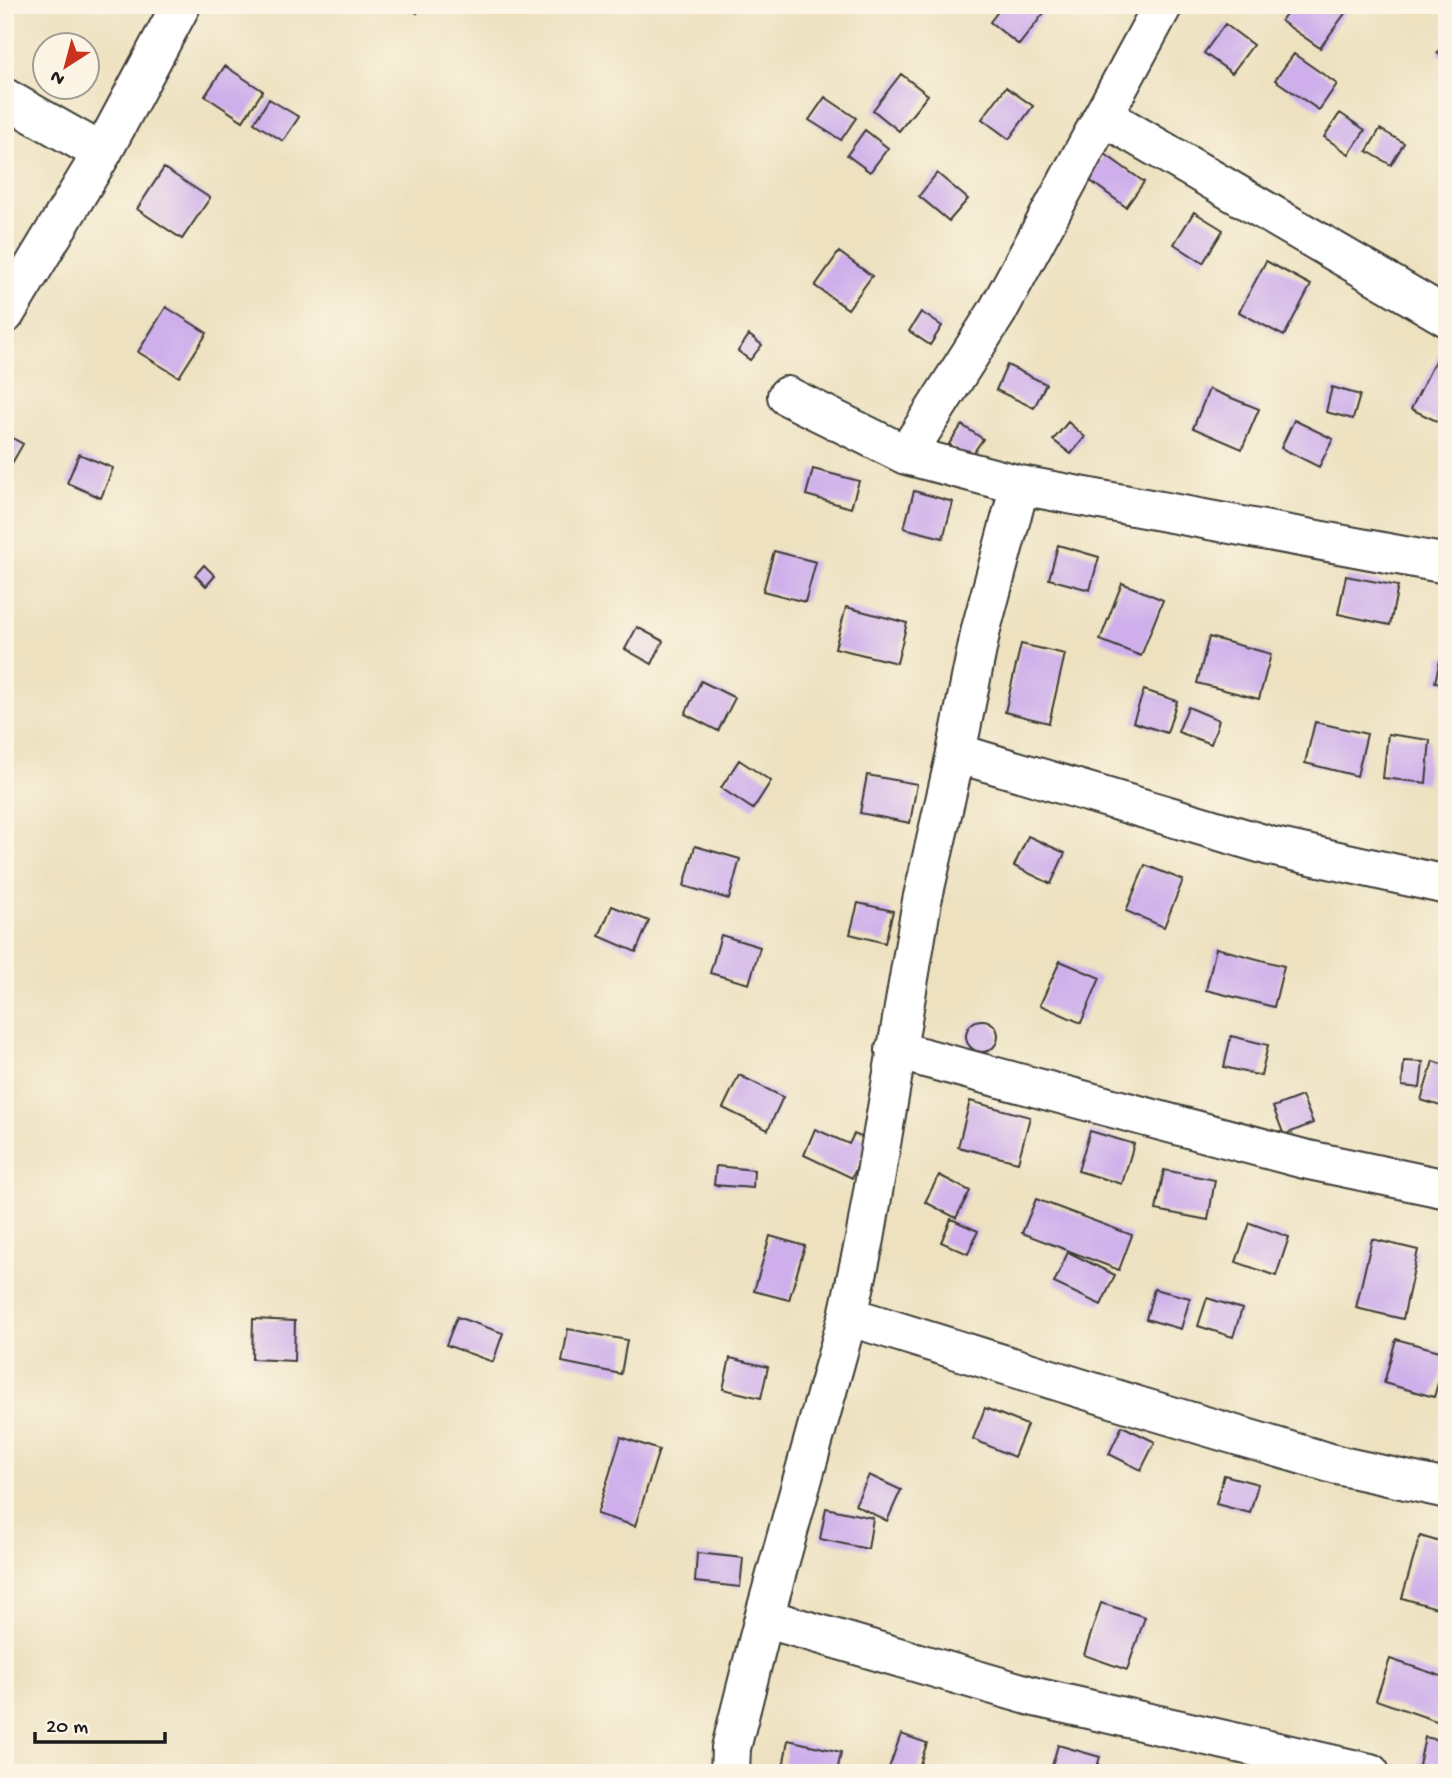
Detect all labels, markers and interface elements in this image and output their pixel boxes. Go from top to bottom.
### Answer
north arrow [32,32,102,102]
text: N [46,64,70,90]
scale bar [35,1701,164,1745]
text: 20 m [46,1716,88,1741]

